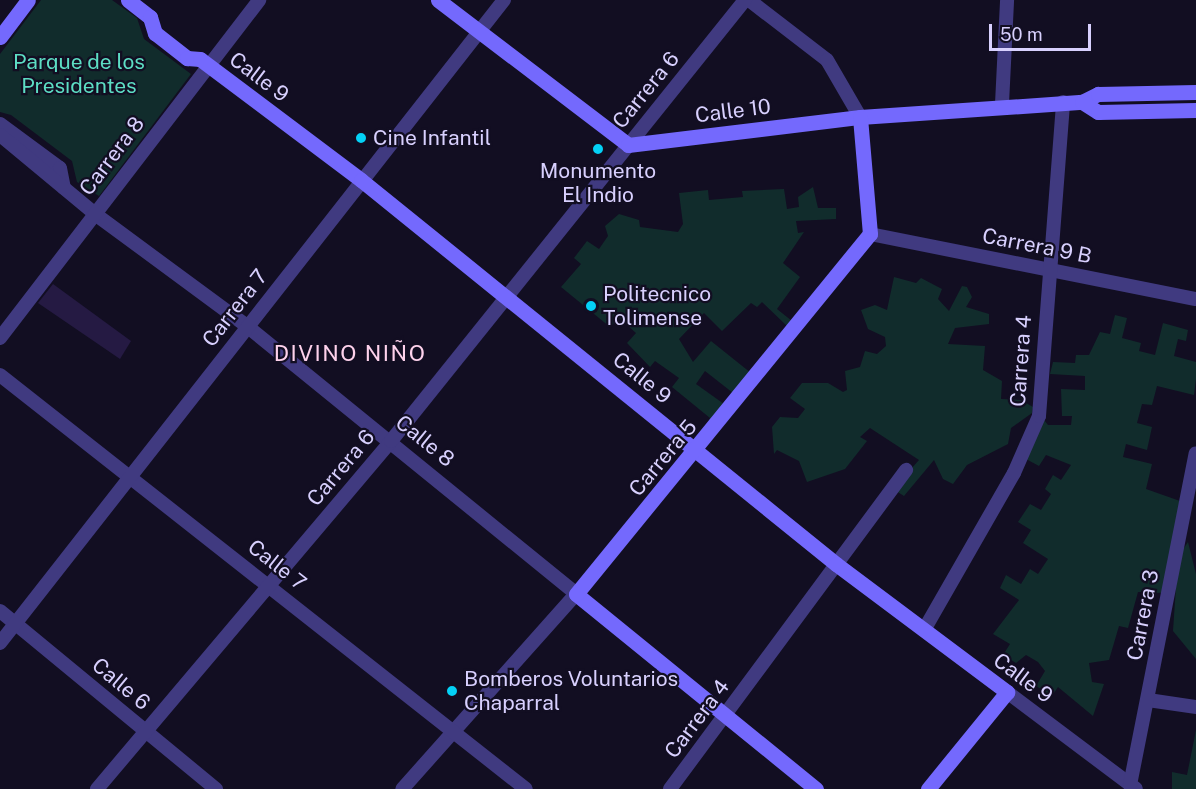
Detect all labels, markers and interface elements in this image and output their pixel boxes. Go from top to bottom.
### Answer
scale bar [992,12,1094,50]
text: 50 m [1000,24,1043,45]
street label: Calle 9 [224,46,294,108]
street label: Carrera 6 [607,46,685,134]
park label: Parque de los Presidentes [13,49,145,99]
street label: Calle 10 [694,94,772,128]
street label: Carrera 8 [74,112,150,200]
place label: Cine Infantil [373,125,491,151]
marker: Cine Infantil [354,131,368,145]
marker: Monumento El Indio [591,142,605,156]
place label: Monumento El Indio [540,158,656,208]
street label: Carrera 9 B [980,223,1094,269]
street label: Carrera 7 [197,264,273,352]
place label: Politecnico Tolimense [603,281,711,331]
marker: Politecnico Tolimense [584,299,598,313]
street label: Carrera 4 [1005,314,1037,408]
district label: DIVINO NIÑO [274,341,426,367]
street label: Calle 9 [608,347,676,409]
street label: Calle 8 [390,410,460,472]
street label: Carrera 5 [624,415,702,501]
street label: Carrera 6 [302,425,380,511]
street label: Calle 7 [243,534,311,596]
street label: Carrera 3 [1122,568,1164,662]
street label: Calle 9 [988,647,1058,709]
street label: Calle 6 [87,653,155,715]
place label: Bomberos Voluntarios Chaparral [464,666,679,716]
street label: Carrera 4 [659,675,735,763]
marker: Bomberos Voluntarios Chaparral [445,684,459,698]

